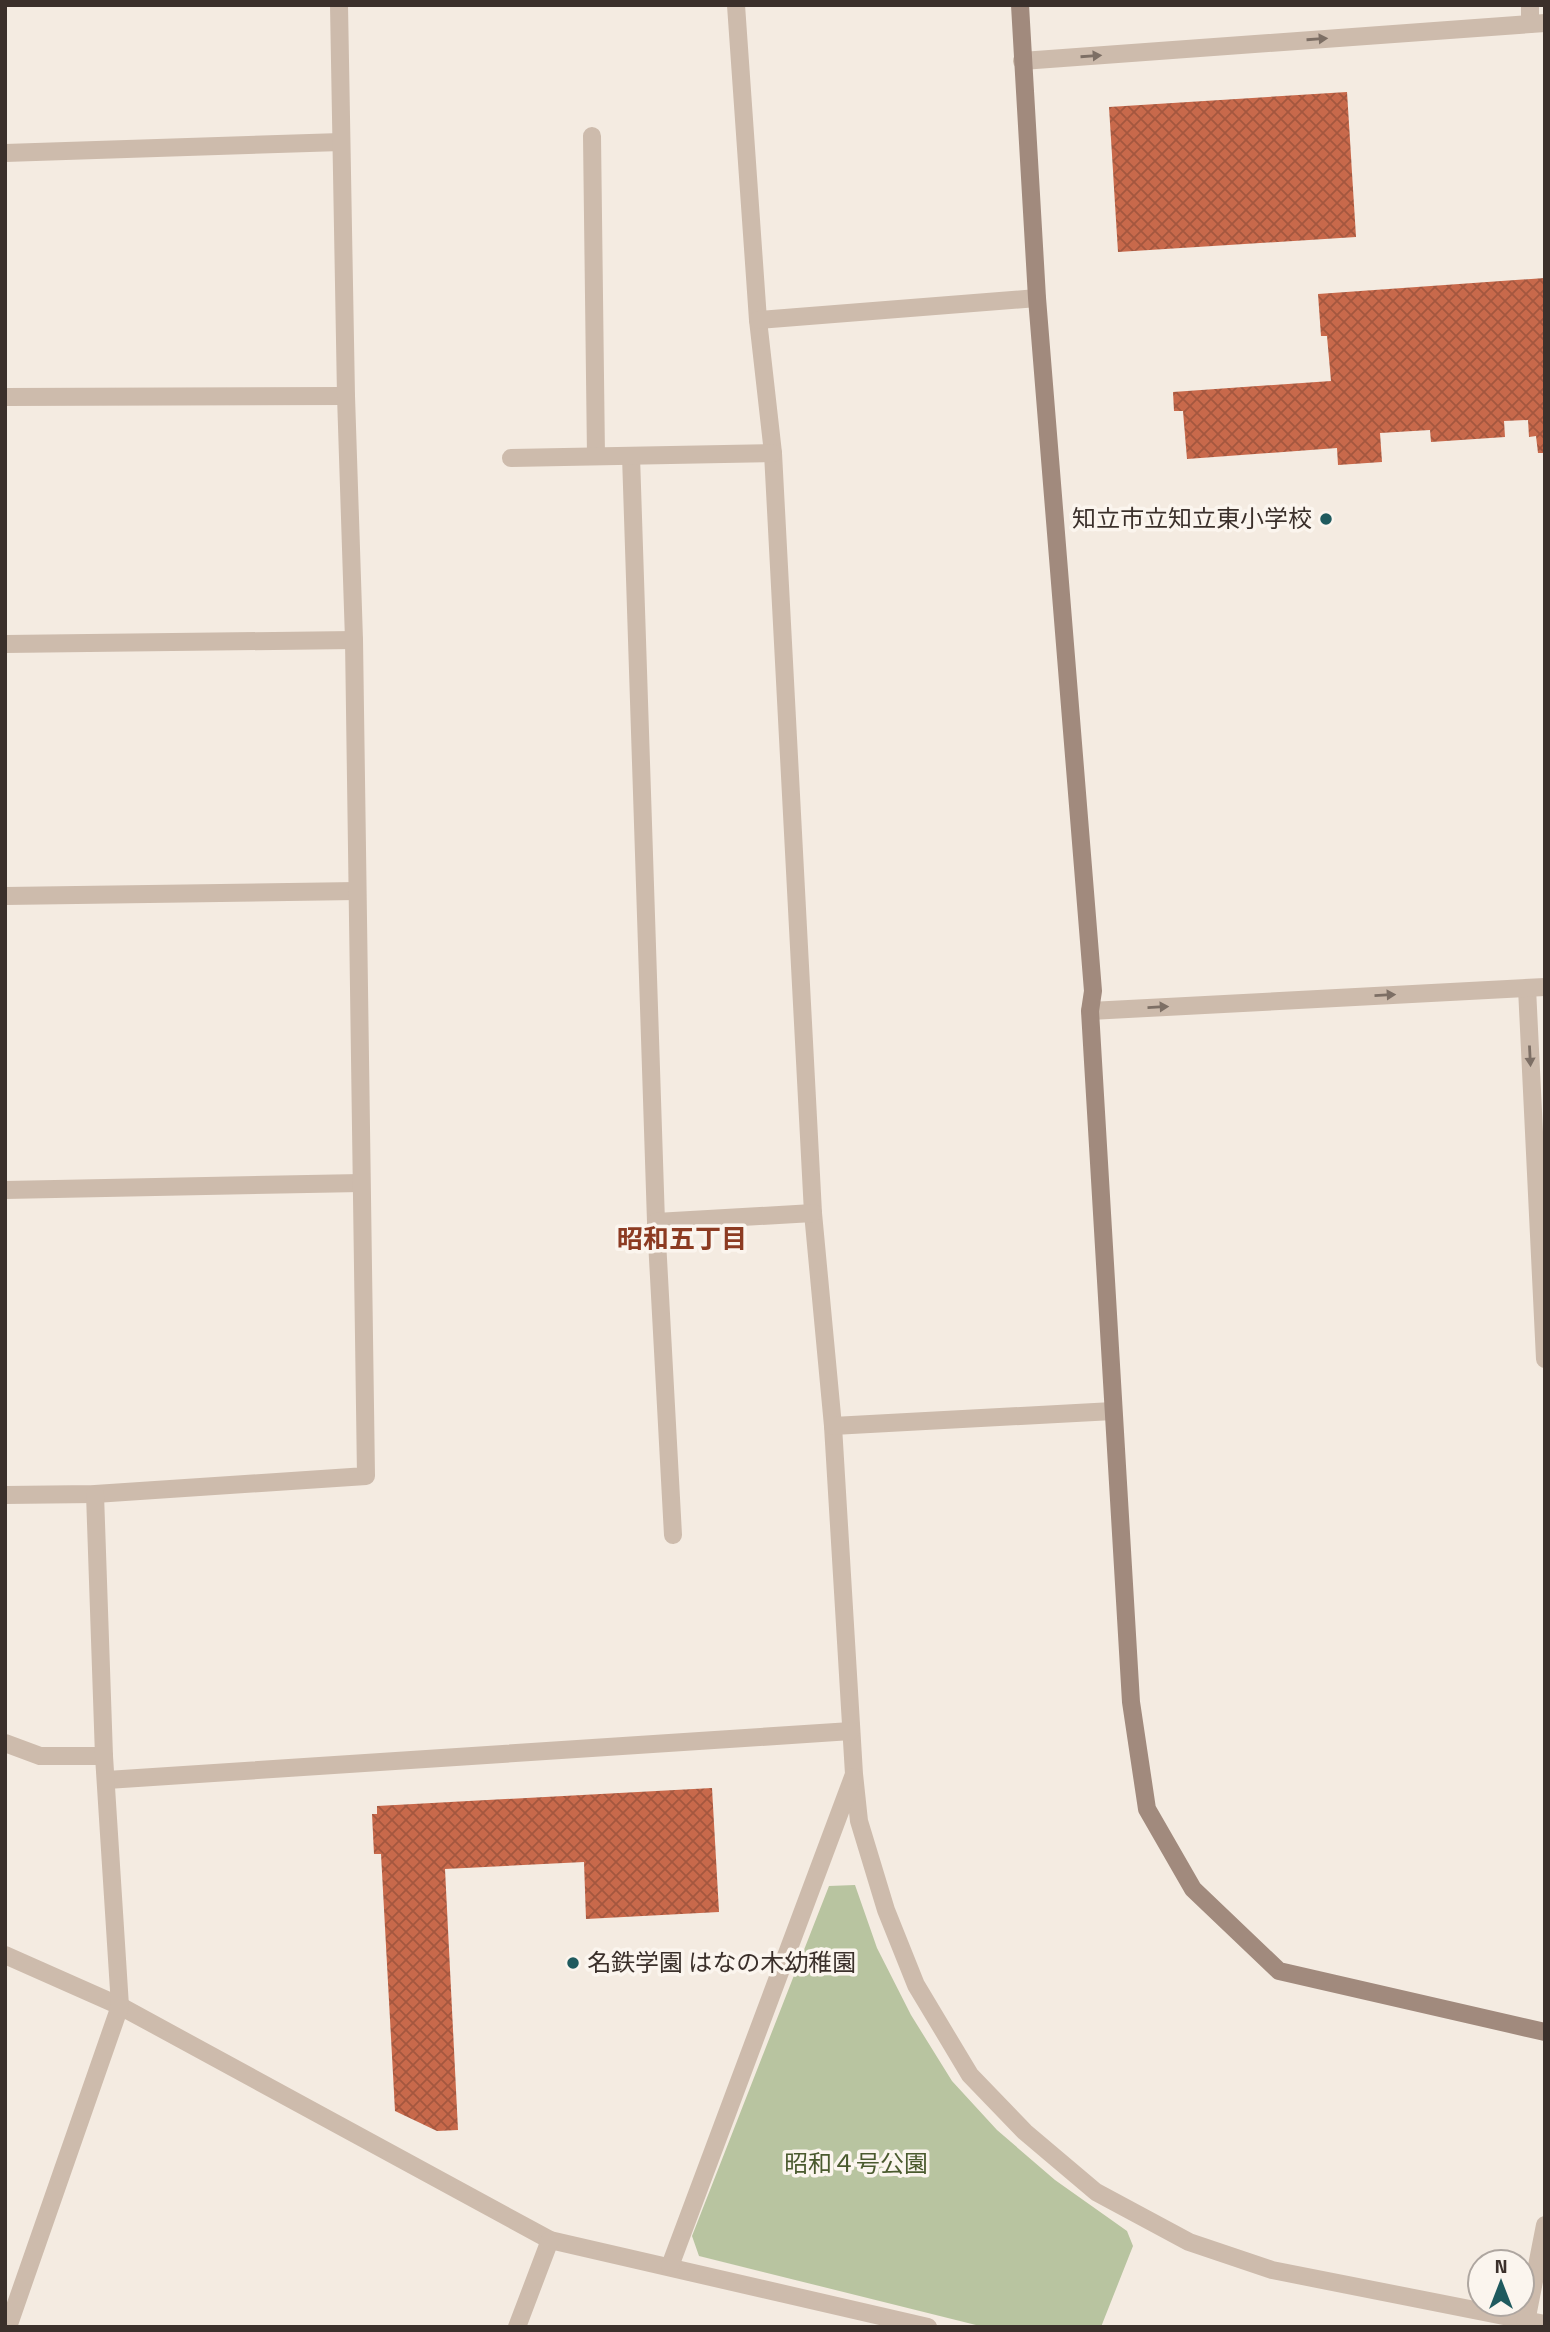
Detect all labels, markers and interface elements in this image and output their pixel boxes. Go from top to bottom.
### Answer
one-way arrow [1307,33,1329,44]
one-way arrow [1080,50,1102,61]
place label: 知立市立知立東小学校 [1072,500,1312,536]
marker: 知立市立知立東小学校 [1318,511,1334,527]
one-way arrow [1374,990,1396,1001]
one-way arrow [1147,1002,1169,1013]
one-way arrow [1525,1045,1536,1067]
district label: 昭和五丁目 [617,1219,747,1258]
place label: 名鉄学園 はなの木幼稚園 [587,1944,856,1980]
marker: 名鉄学園 はなの木幼稚園 [565,1955,581,1971]
park label: 昭和４号公園 [784,2145,928,2181]
north arrow [1466,2248,1536,2318]
text: N [1494,2251,1508,2280]

